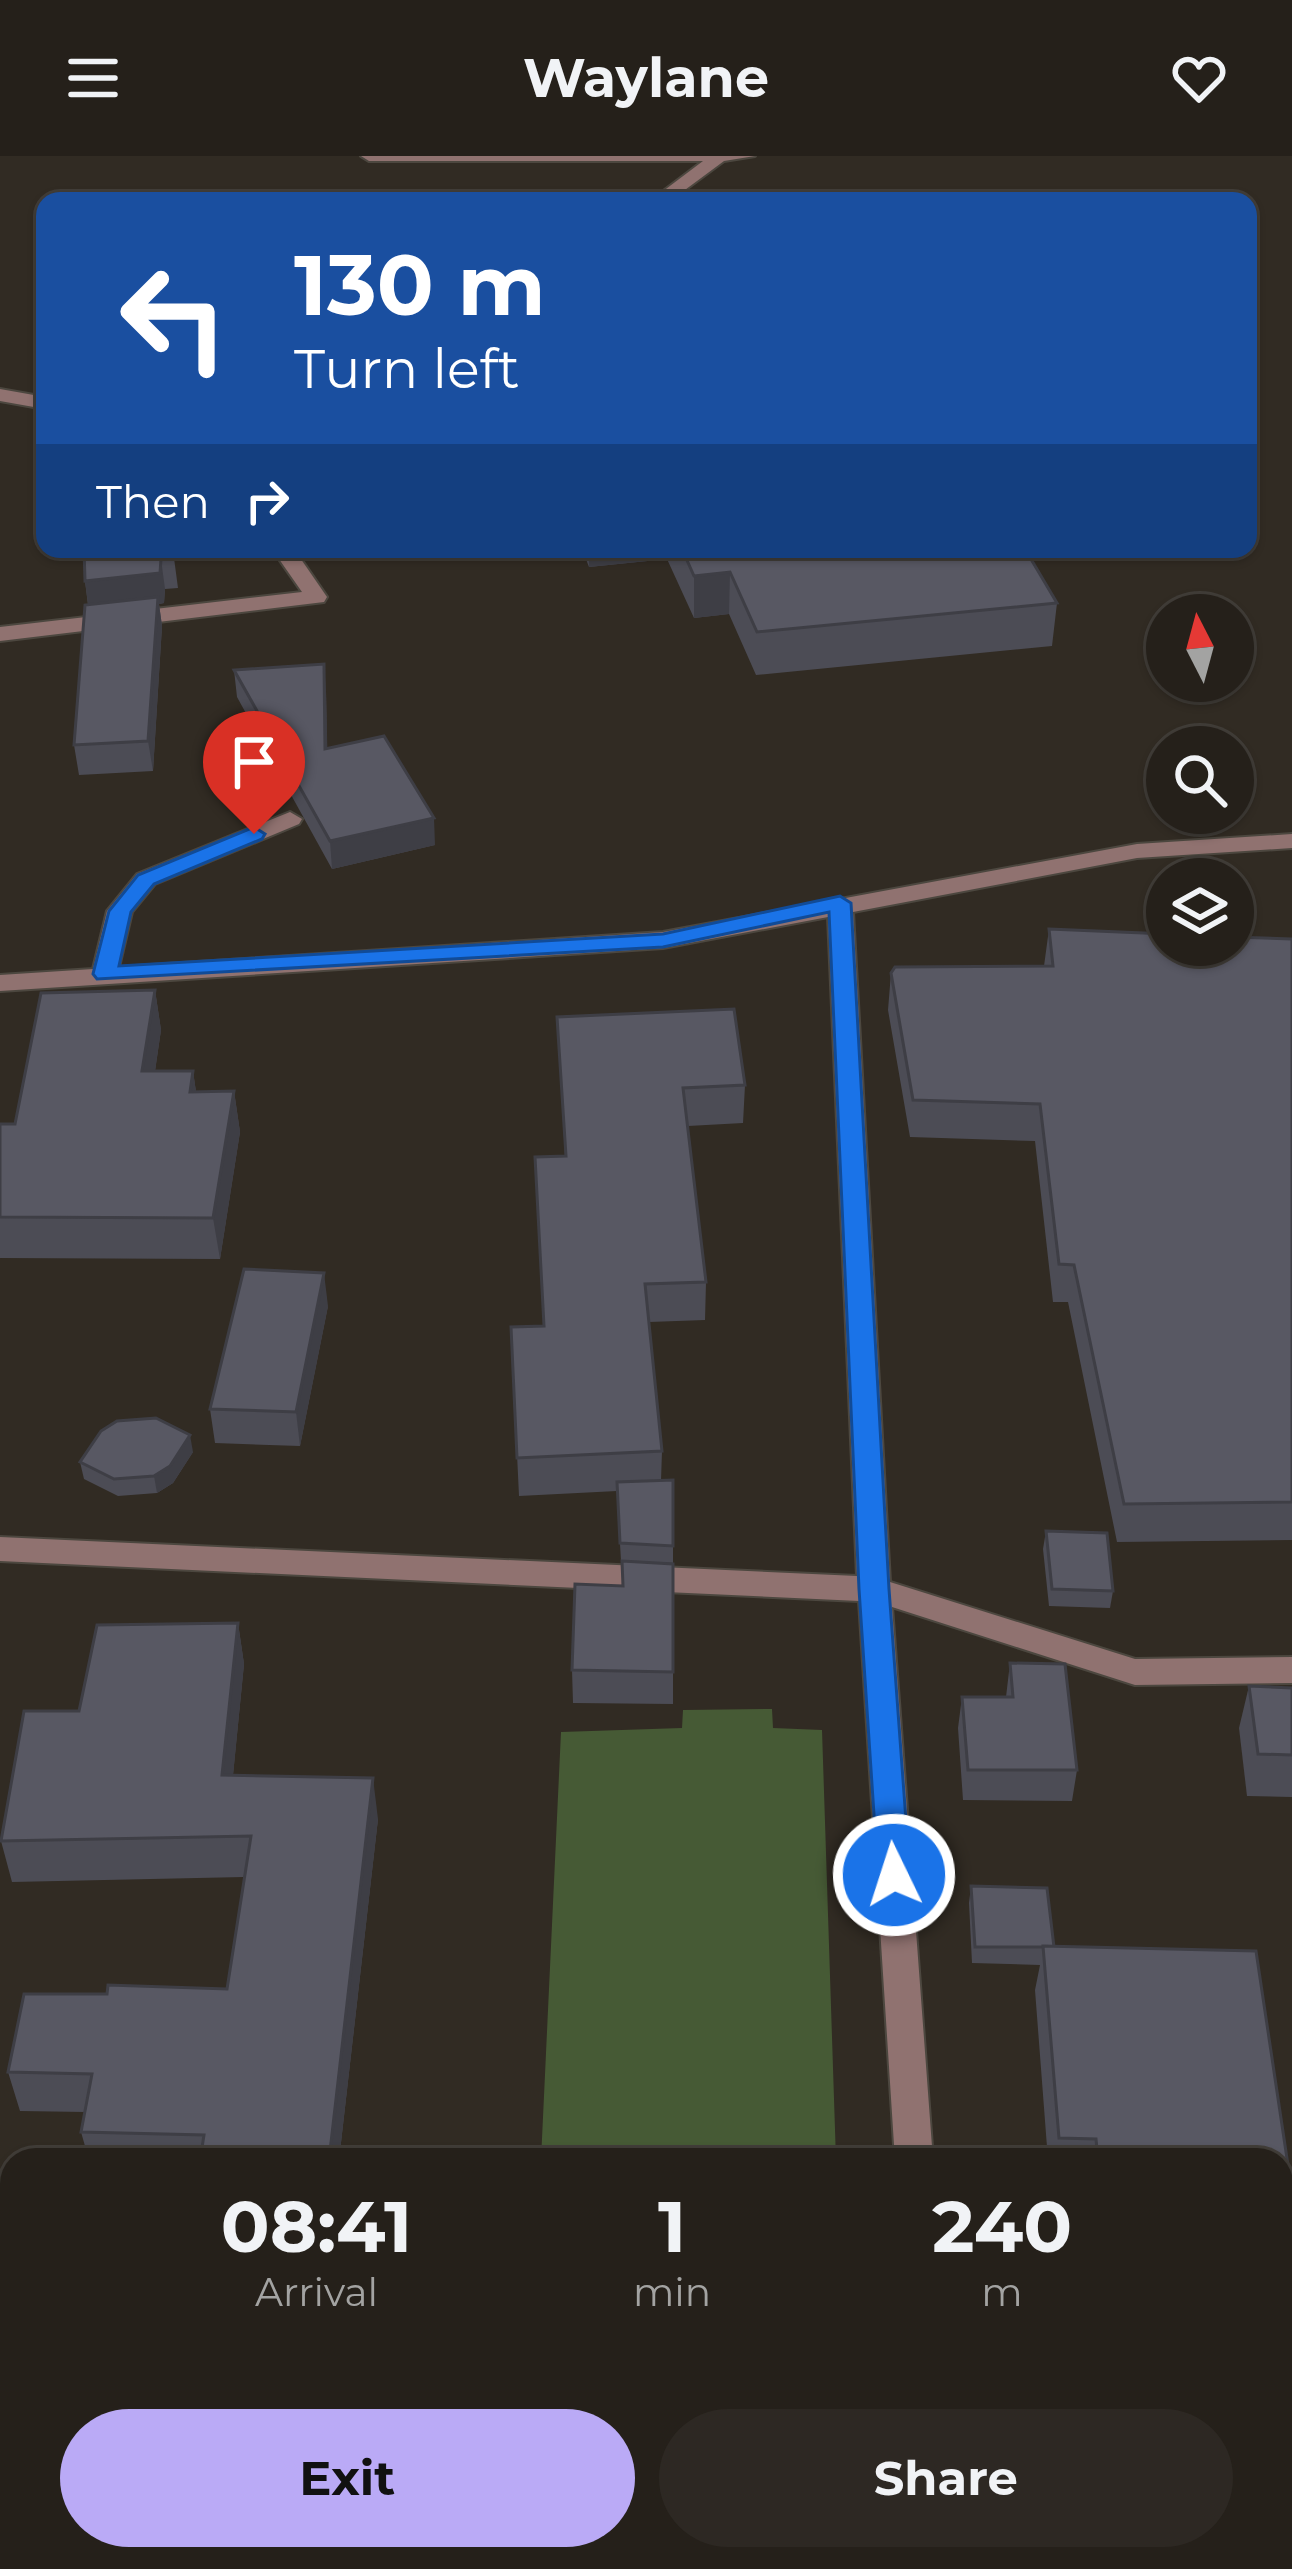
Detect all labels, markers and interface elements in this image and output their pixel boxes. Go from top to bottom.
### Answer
icon: menu [60,45,126,111]
text: Waylane [523,45,769,111]
icon: heart [1166,45,1232,111]
text: 130 m [294,234,546,336]
icon: left [96,240,252,396]
text: Turn left [294,336,520,402]
icon: right [234,468,300,534]
text: Then [96,474,210,529]
north arrow [1146,594,1254,702]
map controls [1146,594,1254,966]
pin [203,711,305,834]
button: search [1146,726,1254,834]
icon: arrive [221,729,287,795]
button: layers [1146,858,1254,966]
position arrow [831,1812,957,1938]
text: 08:41 [221,2182,412,2270]
text: 1 [658,2182,686,2270]
text: 240 [932,2182,1072,2270]
text: Arrival [255,2268,378,2316]
text: min [633,2268,711,2316]
text: m [981,2268,1023,2316]
button: Exit [60,2409,635,2547]
button: Share [659,2409,1233,2547]

